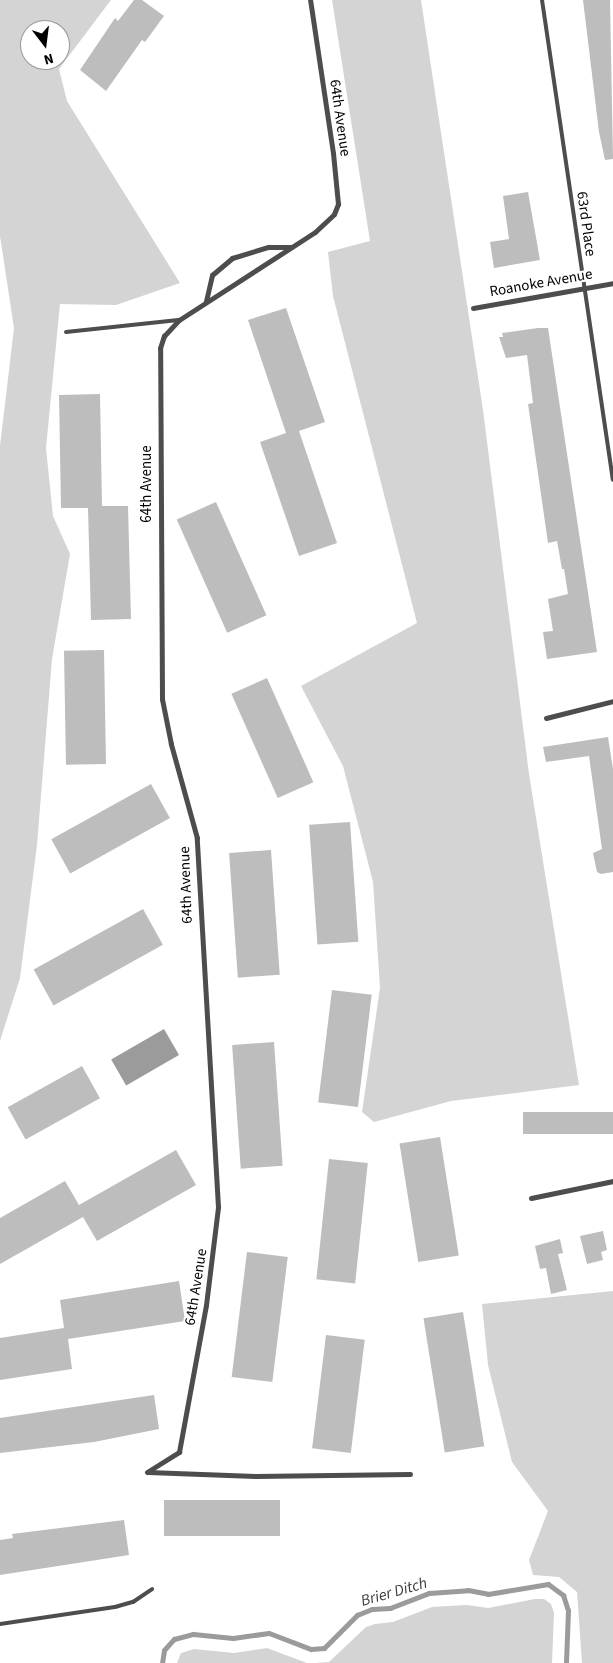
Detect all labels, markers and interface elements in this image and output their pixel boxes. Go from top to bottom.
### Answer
north arrow [20,20,70,70]
text: N [42,48,56,69]
street label: 64th Avenue [326,78,354,158]
street label: 63rd Place [573,191,599,257]
street label: Roanoke Avenue [488,265,594,301]
street label: 64th Avenue [138,445,156,523]
street label: 64th Avenue [176,846,196,924]
street label: 64th Avenue [181,1247,211,1327]
water label: Brier Ditch [359,1573,429,1611]

